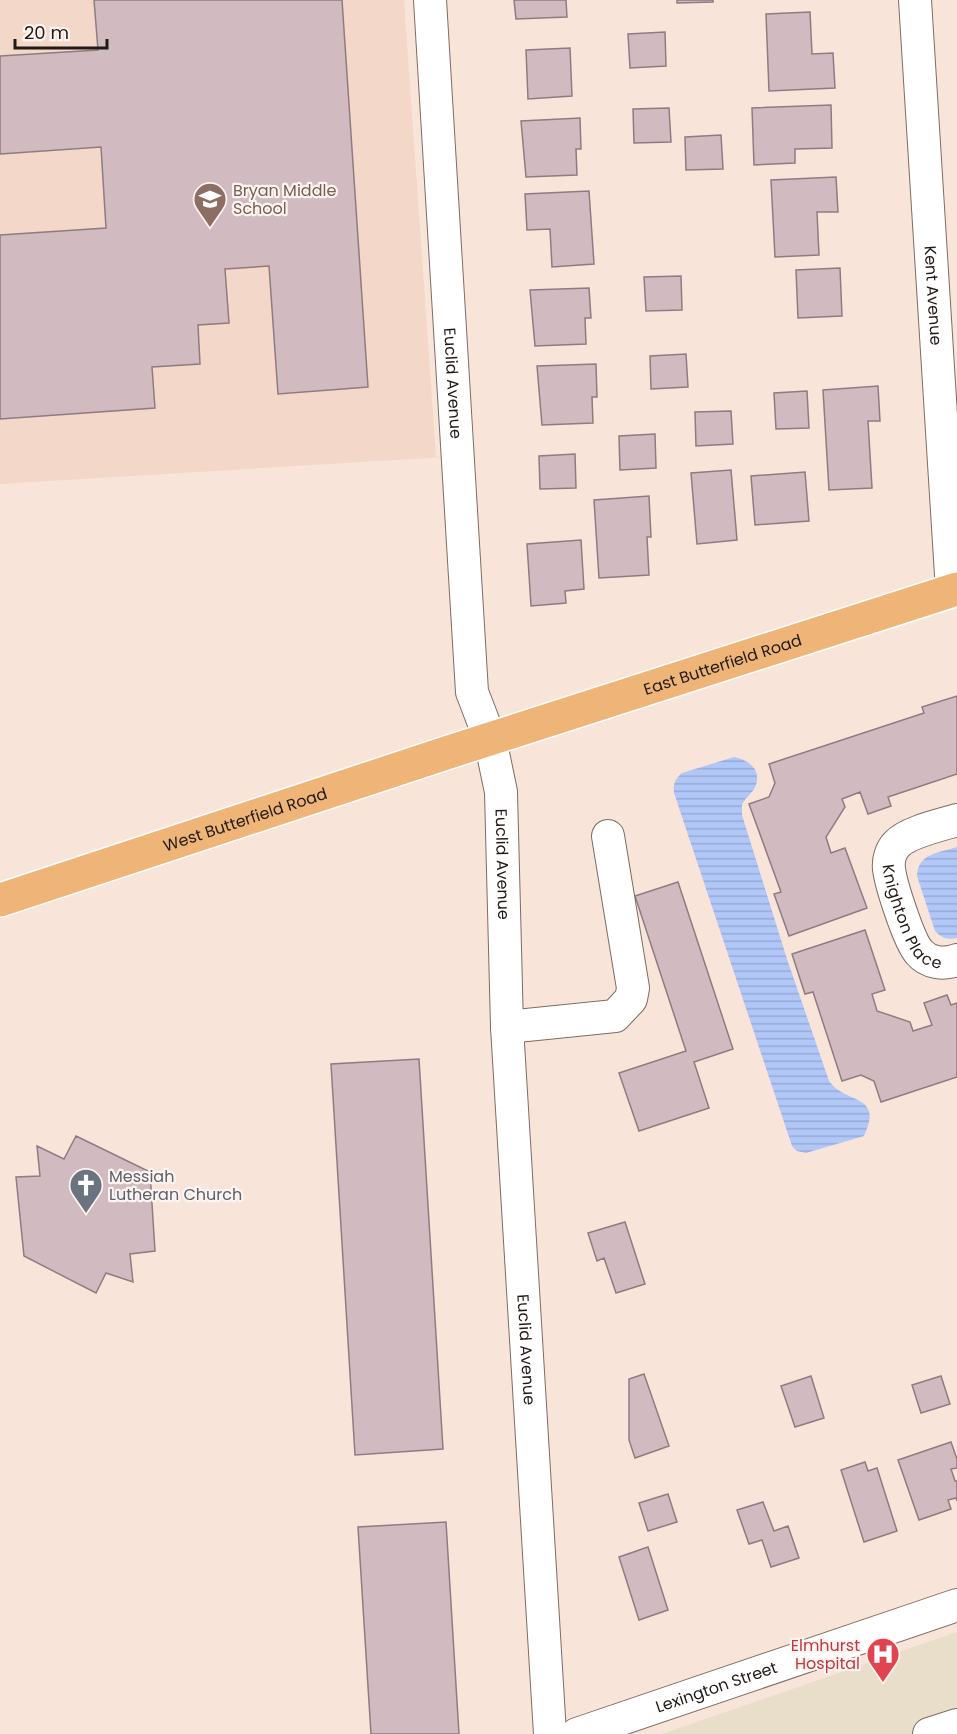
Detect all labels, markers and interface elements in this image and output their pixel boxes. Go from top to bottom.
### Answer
scale bar [15,12,106,50]
text: 20 m [24,20,69,45]
place label: Bryan Middle School [233,179,336,220]
school or university icon: Bryan Middle School [192,181,228,228]
street label: Kent Avenue [918,245,948,346]
street label: Euclid Avenue [438,327,468,440]
street label: East Butterfield Road [641,629,805,701]
street label: West Butterfield Road [160,782,330,857]
street label: Euclid Avenue [489,808,515,920]
street label: Knighton Place [876,863,944,975]
place label: Messiah Lutheran Church [109,1165,242,1206]
church icon: Messiah Lutheran Church [68,1167,104,1214]
street label: Euclid Avenue [511,1293,541,1406]
place label: Elmhurst Hospital [791,1634,860,1675]
hospital icon: Elmhurst Hospital [865,1636,901,1683]
street label: Lexington Street [653,1656,780,1719]

